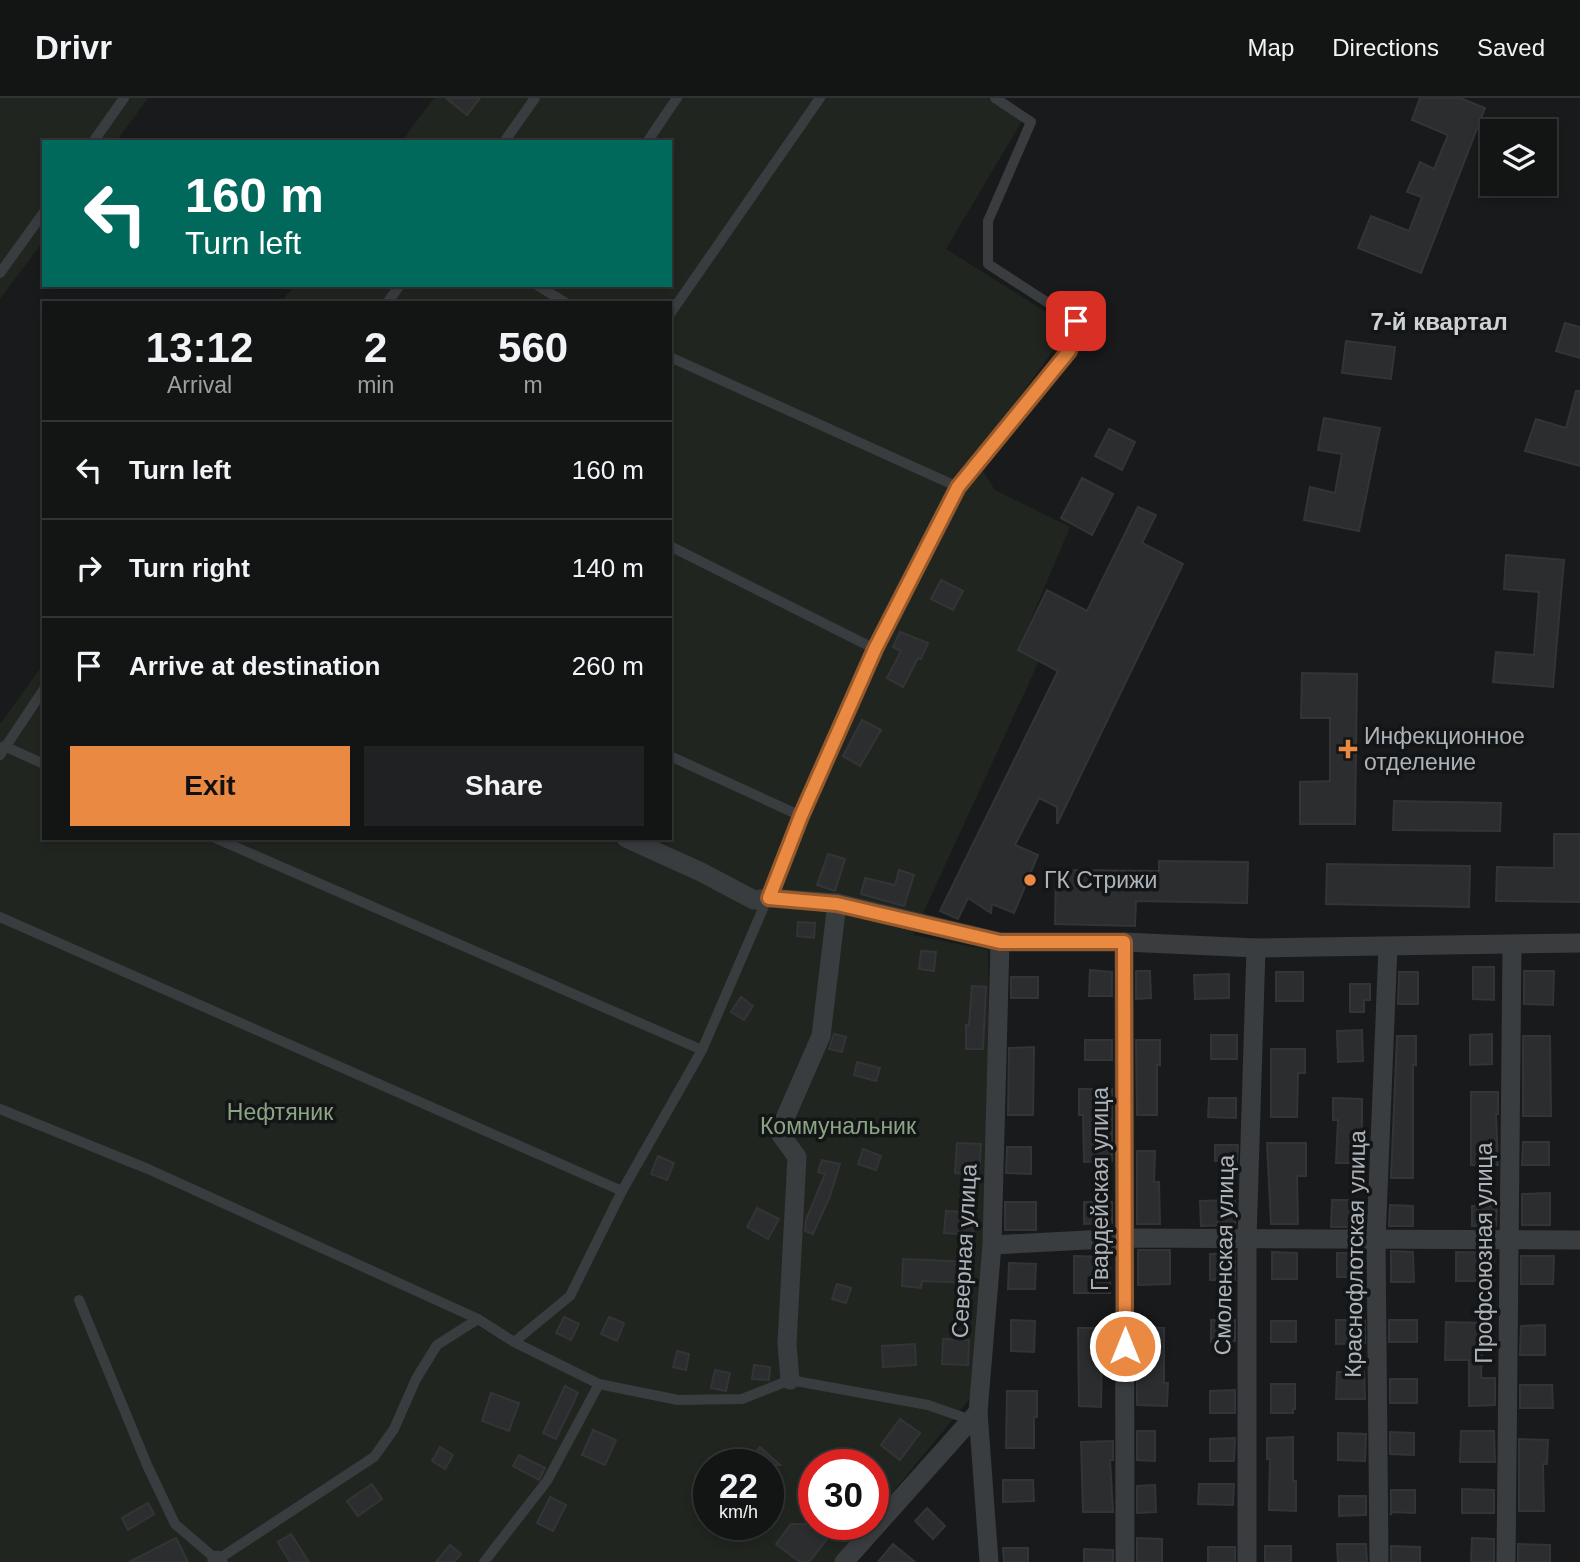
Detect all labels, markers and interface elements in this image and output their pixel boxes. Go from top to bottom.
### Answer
text: Drivr [35,29,112,66]
text: Map [1248,34,1294,61]
text: Directions [1332,34,1439,61]
text: Saved [1477,34,1545,61]
map controls [1480,119,1557,196]
button: layers [1480,119,1557,196]
icon: left [70,168,161,259]
text: 160 m [185,168,324,222]
text: Turn left [185,225,301,261]
pin [1046,291,1106,351]
icon: arrive [1057,302,1095,340]
district label: 7-й квартал [1370,308,1508,335]
text: 13:12 [146,324,253,371]
text: 2 [364,324,387,371]
text: 560 [498,324,568,371]
text: Arrival [167,372,232,398]
text: min [357,372,394,398]
text: m [524,372,543,398]
icon: left [70,451,108,489]
text: Turn left [129,455,231,485]
text: 160 m [572,455,644,485]
icon: right [70,549,108,587]
text: Turn right [129,553,250,583]
text: 140 m [572,553,644,583]
icon: arrive [70,647,108,685]
text: Arrive at destination [129,651,380,681]
text: 260 m [572,651,644,681]
place label: Инфекционное отделение [1364,723,1525,775]
marker: Инфекционное отделение [1338,739,1358,759]
button: Exit [70,746,350,826]
button: Share [364,746,644,826]
place label: ГК Стрижи [1044,867,1157,893]
marker: ГК Стрижи [1022,872,1038,888]
street label: Гвардейская улица [1087,1087,1113,1291]
park label: Нефтяник [227,1099,334,1125]
park label: Коммунальник [760,1113,917,1139]
street label: Краснофлотская улица [1340,1130,1370,1378]
street label: Профсоюзная улица [1471,1142,1497,1363]
street label: Смоленская улица [1209,1154,1239,1355]
street label: Северная улица [946,1163,982,1339]
position arrow [1088,1309,1162,1383]
speed limit sign: 30 [798,1449,889,1540]
text: 22 [719,1466,758,1505]
text: km/h [719,1502,758,1522]

